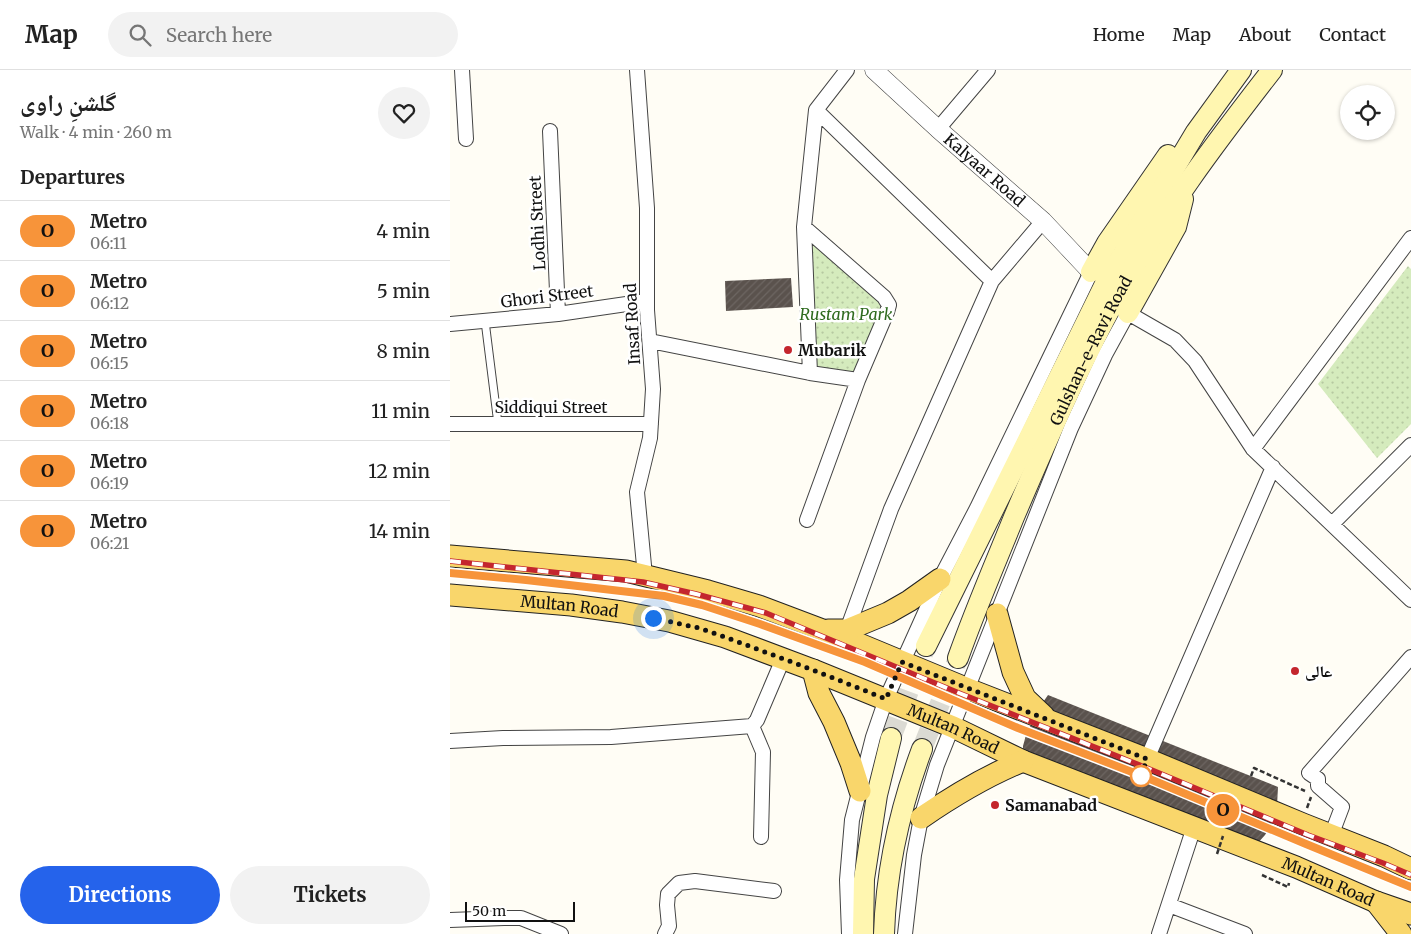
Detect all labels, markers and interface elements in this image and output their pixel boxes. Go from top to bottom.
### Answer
search box [108,12,458,57]
text: Map [25,19,78,50]
icon: search [126,21,154,49]
text: Search here [166,23,272,47]
text: Home [1093,23,1145,46]
text: Map [1173,23,1211,46]
text: About [1239,23,1291,46]
text: Contact [1319,23,1386,46]
map controls [1340,85,1395,140]
button: locate [1340,85,1395,140]
text: گلشنِ راوی [20,87,116,118]
button: heart [378,87,430,139]
text: Walk · 4 min · 260 m [20,122,172,142]
street label: Kalyaar Road [940,129,1030,211]
text: Departures [20,165,125,189]
street label: Lodhi Street [524,174,549,271]
text: Metro [90,209,147,233]
text: O [41,219,54,242]
text: 4 min [376,219,430,243]
text: 06:11 [90,233,127,253]
text: Metro [90,269,147,293]
street label: Gulshan-e-Ravi Road [1045,272,1136,428]
text: O [41,279,54,302]
text: 5 min [377,279,430,303]
street label: Ghori Street [499,280,595,312]
street label: Insaf Road [620,282,644,365]
text: 06:12 [90,293,129,313]
park label: Rustam Park [799,304,893,324]
text: Metro [90,329,147,353]
text: O [41,339,54,362]
text: 8 min [377,339,430,363]
place label: Mubarik [798,340,867,360]
marker: Mubarik [782,344,794,356]
text: 06:15 [90,353,129,373]
text: Metro [90,389,147,413]
street label: Siddiqui Street [494,397,608,417]
text: O [41,399,54,422]
text: 11 min [371,399,430,423]
text: 06:18 [90,413,129,433]
text: Metro [90,449,147,473]
text: O [41,459,54,482]
text: 12 min [368,459,430,483]
text: 06:19 [90,473,129,493]
text: Metro [90,509,147,533]
text: O [41,519,54,542]
text: 14 min [369,519,430,543]
text: 06:21 [90,533,129,553]
street label: Multan Road [520,591,620,621]
your location [641,606,666,631]
place label: عالی [1305,661,1332,681]
marker: عالی [1289,665,1301,677]
street label: Multan Road [904,700,1003,758]
unlabelled marker [1130,765,1152,787]
line badge: O [1207,794,1239,826]
place label: Samanabad [1005,795,1097,815]
text: O [1216,798,1230,821]
marker: Samanabad [989,799,1001,811]
street label: Multan Road [1279,853,1378,910]
button: Directions [20,866,220,924]
button: Tickets [230,866,430,924]
scale bar [465,899,575,922]
text: 50 m [472,902,506,920]

